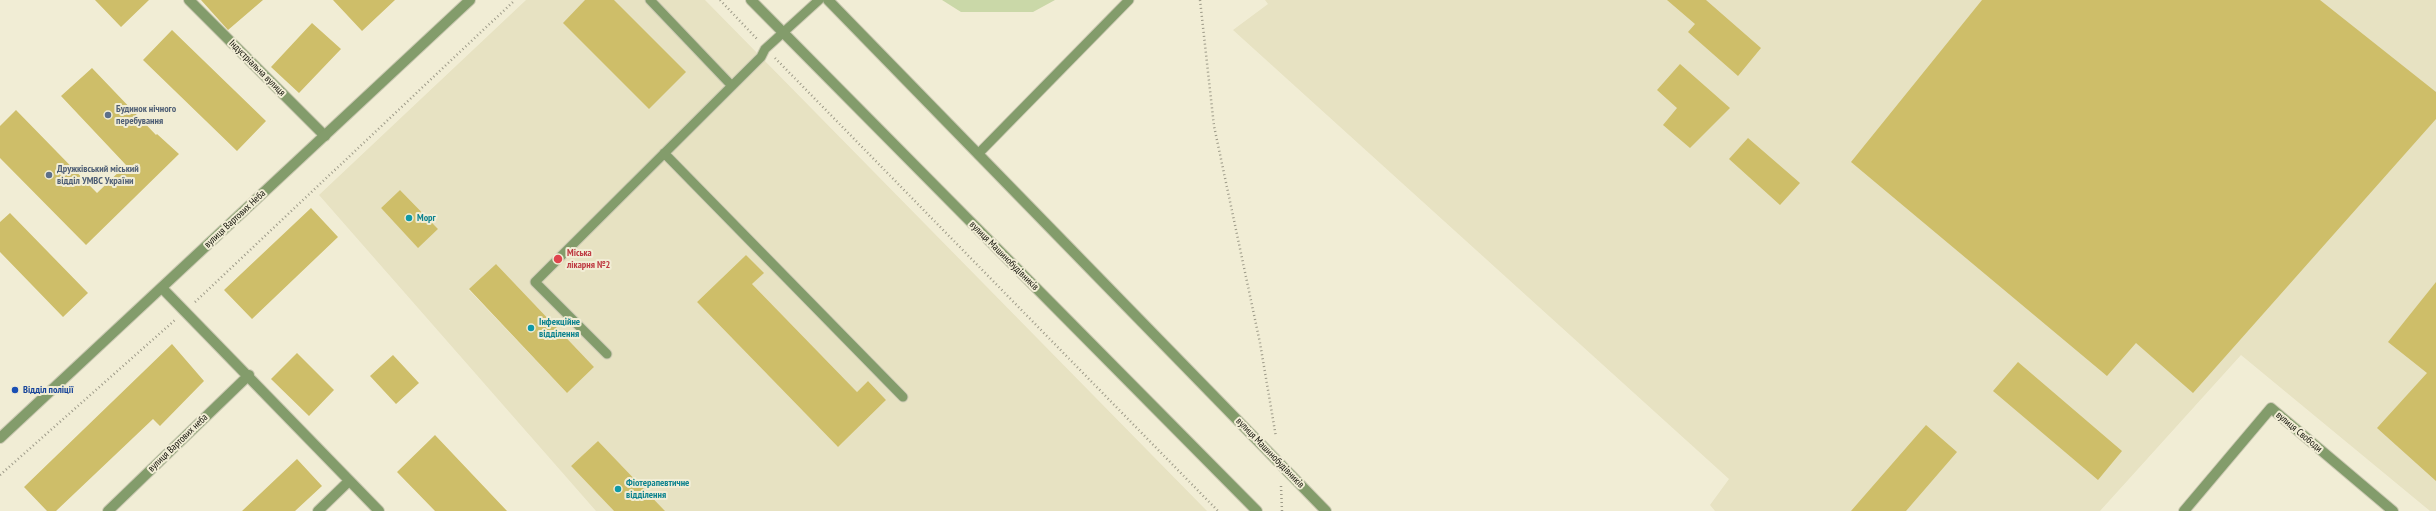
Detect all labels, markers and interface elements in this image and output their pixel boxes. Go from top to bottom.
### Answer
street label: Індустріальна вулиця [226,37,288,99]
place label: Будинок нічного перебування [116,103,176,126]
marker: Будинок нічного перебування [103,110,113,120]
place label: Дружківський міський відділ УМВС України [57,163,139,186]
marker: Дружківський міський відділ УМВС України [44,170,54,180]
street label: вулиця Вартових Неба [202,188,268,250]
place label: Морг [417,212,436,224]
marker: Морг [404,213,414,223]
street label: вулиця Машинобудівників [967,219,1041,293]
place label: Міська лікарня №2 [567,247,610,270]
marker: Міська лікарня №2 [552,253,564,265]
place label: Інфекційне відділення [539,316,580,340]
marker: Інфекційне відділення [526,323,536,333]
place label: Відділ поліції [23,384,74,396]
marker: Відділ поліції [10,385,20,395]
street label: вулиця Свободи [2273,409,2325,455]
street label: вулиця Вартових неба [146,411,210,475]
street label: вулиця Машинобудівників [1233,415,1307,491]
place label: Фіотерапевтичне відділення [626,477,689,500]
marker: Фіотерапевтичне відділення [613,484,623,494]

